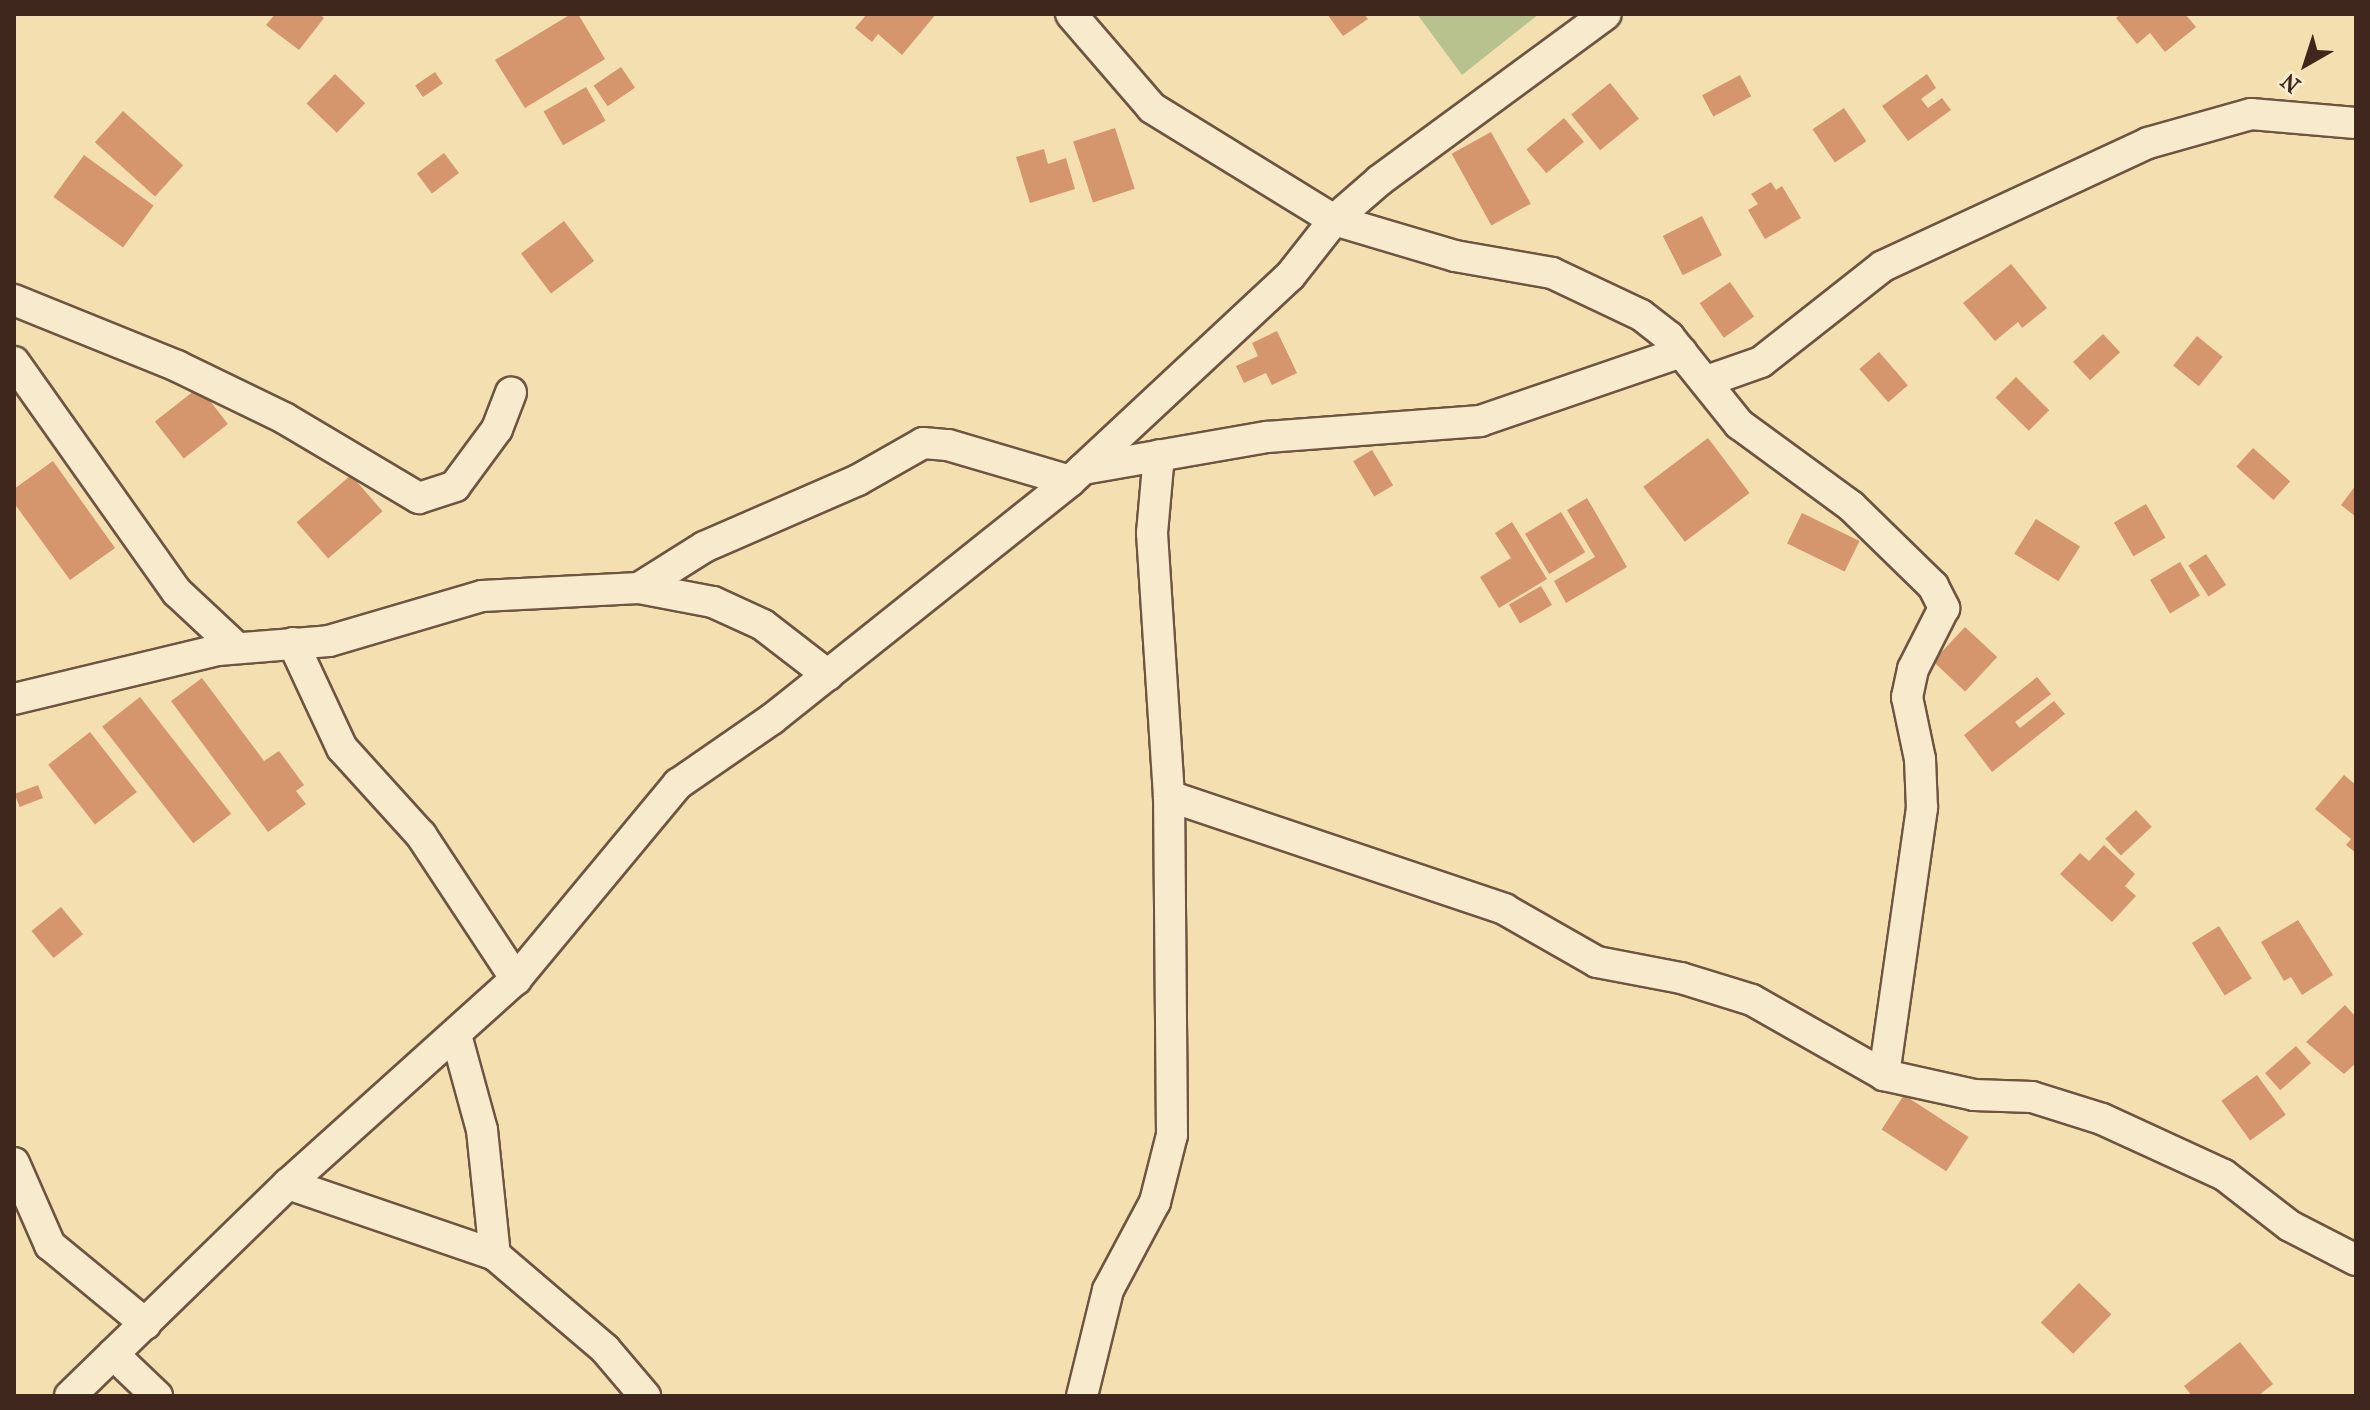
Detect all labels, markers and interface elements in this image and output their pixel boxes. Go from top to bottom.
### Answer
north arrow [2266,24,2346,104]
text: N [2276,67,2306,98]

